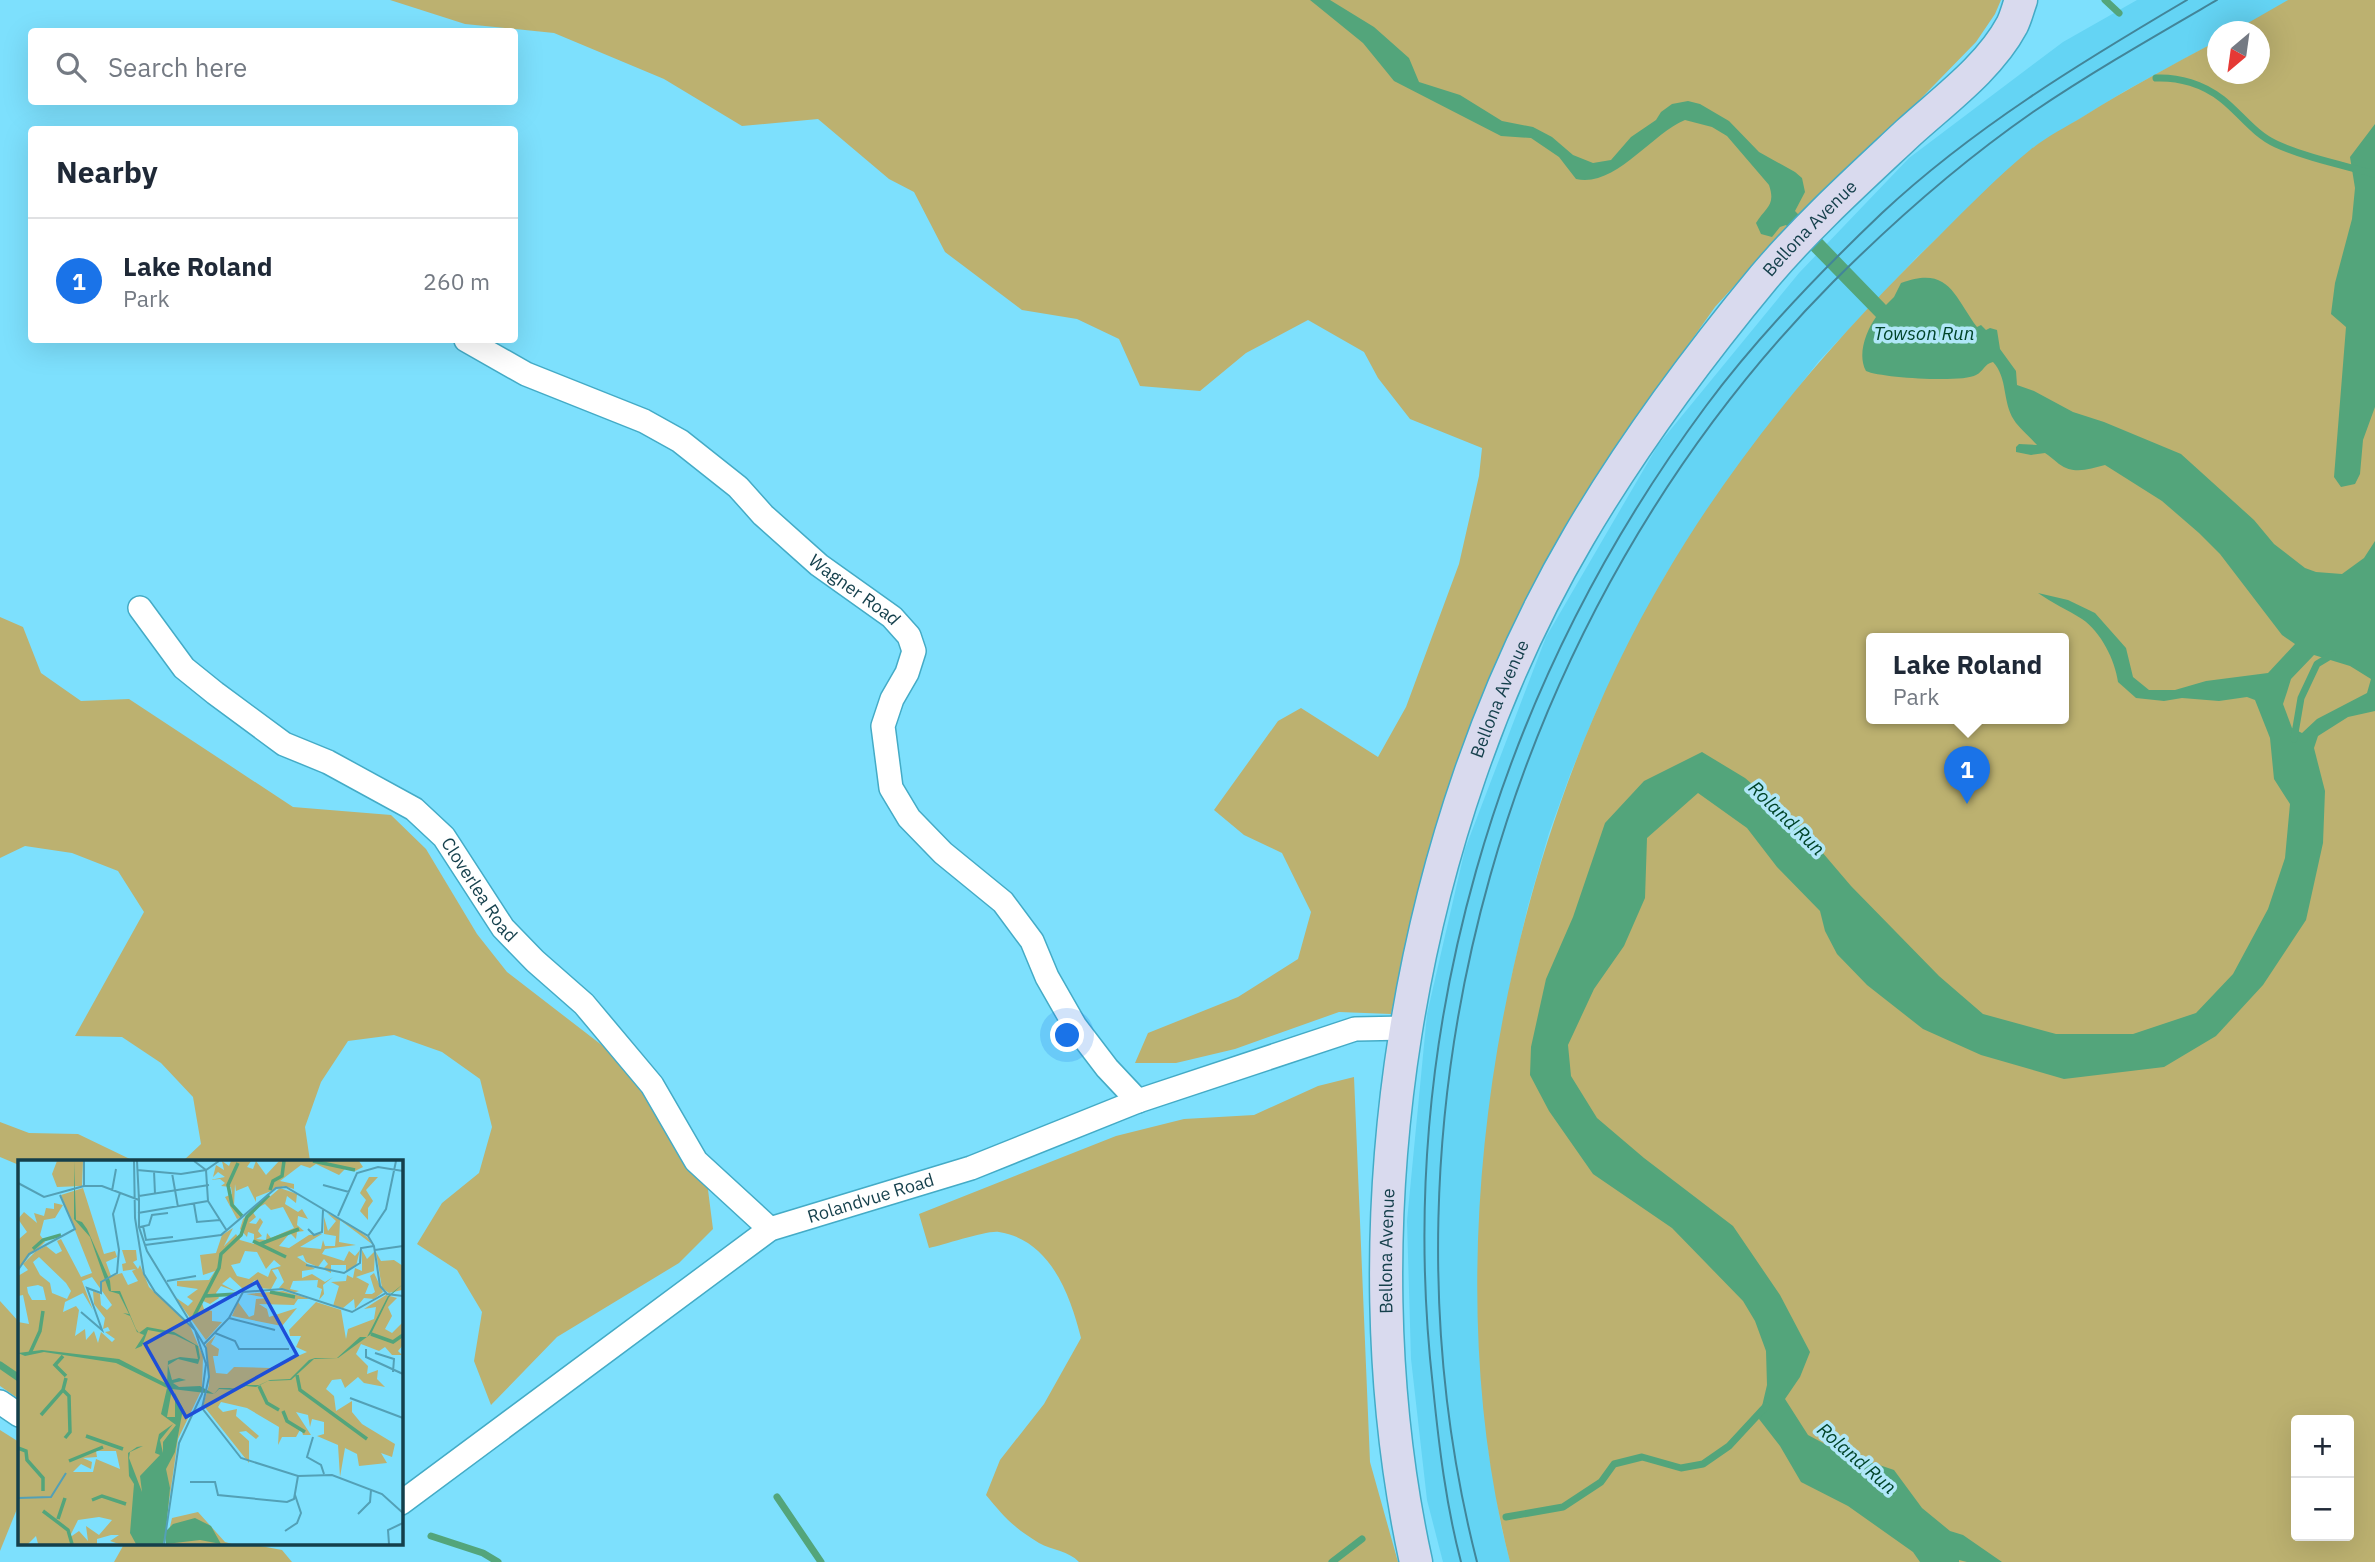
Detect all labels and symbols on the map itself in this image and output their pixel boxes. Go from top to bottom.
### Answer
north arrow [2207,21,2270,84]
street label: Bellona Avenue [1758,175,1862,281]
water label: Towson Run [1874,321,1974,345]
street label: Wagner Road [804,549,906,630]
street label: Bellona Avenue [1465,636,1534,761]
pin: 1 [1944,746,1990,804]
water label: Roland Run [1744,776,1830,860]
street label: Cloverlea Road [436,833,522,947]
your location [1050,1018,1084,1052]
inset map [18,1160,402,1544]
street label: Rolandvue Road [805,1168,937,1228]
street label: Bellona Avenue [1374,1188,1400,1314]
water label: Roland Run [1813,1417,1901,1499]

